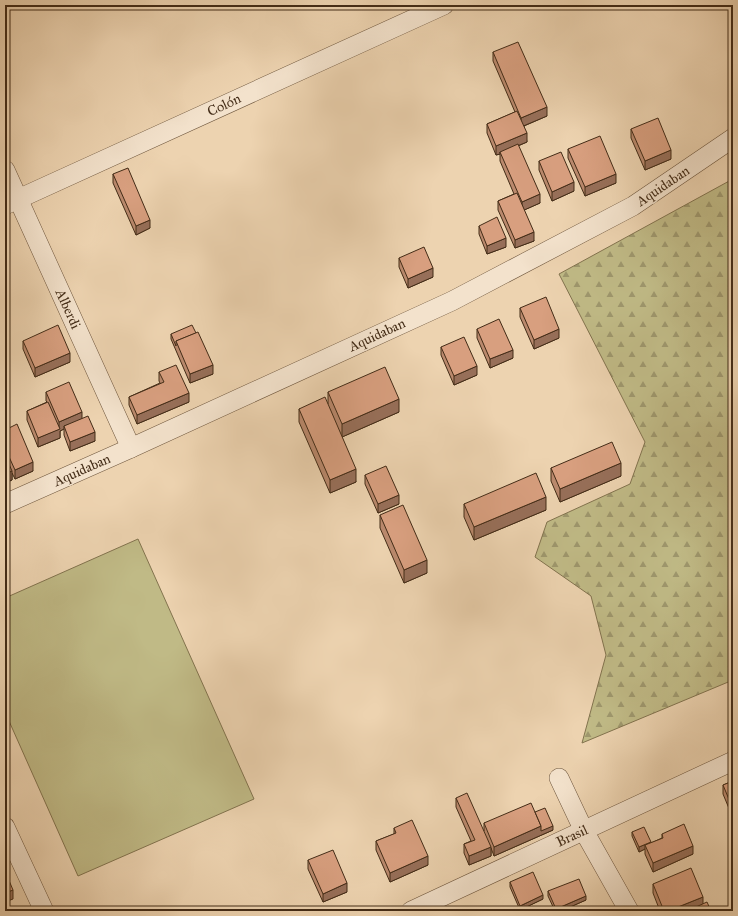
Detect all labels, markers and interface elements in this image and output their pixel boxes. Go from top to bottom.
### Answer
street label: Colón [204,90,244,120]
street label: Aquidaban [632,162,694,211]
street label: Alberdi [51,285,84,332]
street label: Aquidaban [345,314,409,357]
street label: Aquidaban [50,450,114,491]
street label: Brasil [553,821,591,851]

